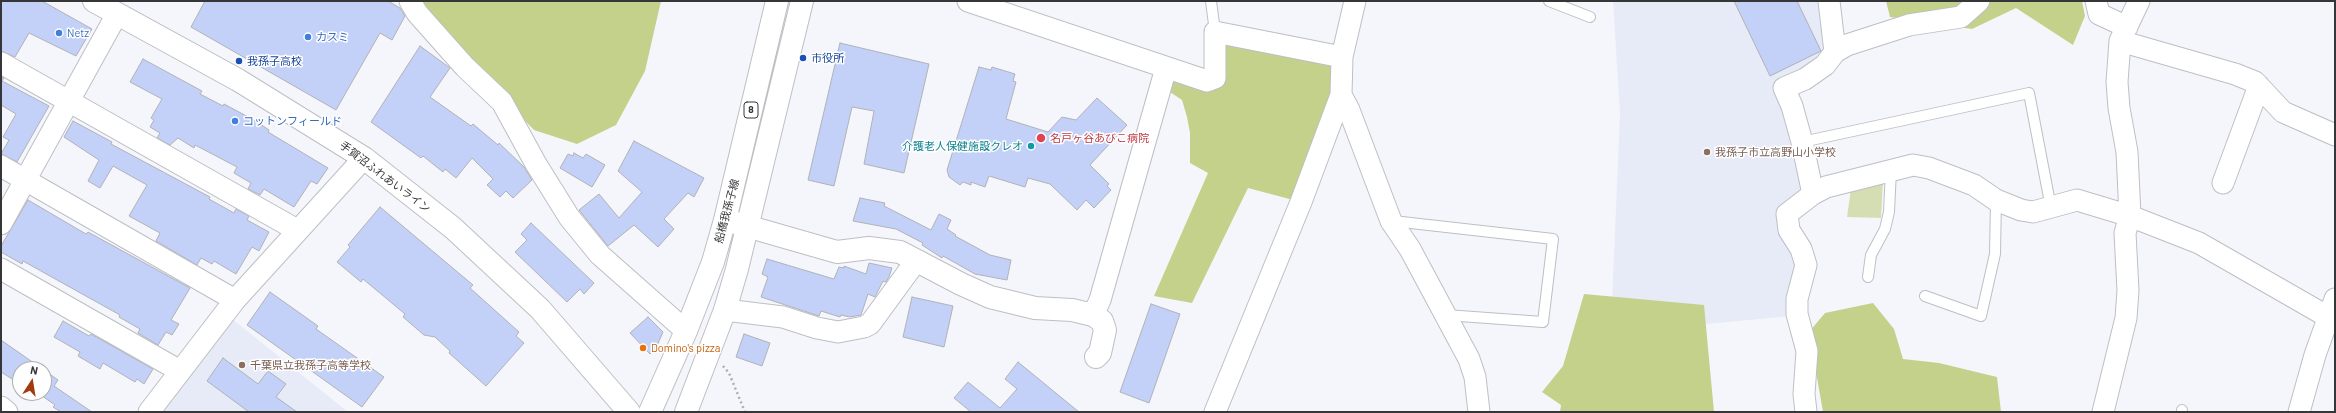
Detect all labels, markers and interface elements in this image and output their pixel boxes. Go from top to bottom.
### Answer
place label: Netz [67,26,89,40]
marker: Netz [54,28,64,38]
place label: カスミ [316,30,349,44]
marker: カスミ [303,32,313,42]
place label: 市役所 [811,51,844,65]
marker: 市役所 [798,53,808,63]
place label: 我孫子高校 [247,54,302,68]
marker: 我孫子高校 [234,56,244,66]
road number: 8 [744,102,758,118]
place label: コットンフィールド [243,114,342,128]
marker: コットンフィールド [230,116,240,126]
place label: 名戸ヶ谷あびこ病院 [1050,131,1149,145]
marker: 名戸ヶ谷あびこ病院 [1035,132,1047,144]
street label: 手賀沼ふれあいライン [337,139,433,215]
place label: 介護老人保健施設クレオ [902,139,1023,153]
marker: 介護老人保健施設クレオ [1026,141,1036,151]
place label: 我孫子市立高野山小学校 [1715,145,1836,159]
marker: 我孫子市立高野山小学校 [1702,147,1712,157]
street label: 船橋我孫子線 [712,177,742,245]
place label: Domino's pizza [651,341,720,355]
marker: Domino's pizza [638,343,648,353]
place label: 千葉県立我孫子高等学校 [250,358,371,372]
marker: 千葉県立我孫子高等学校 [237,360,247,370]
north arrow [12,361,52,401]
text: N [29,363,39,377]

